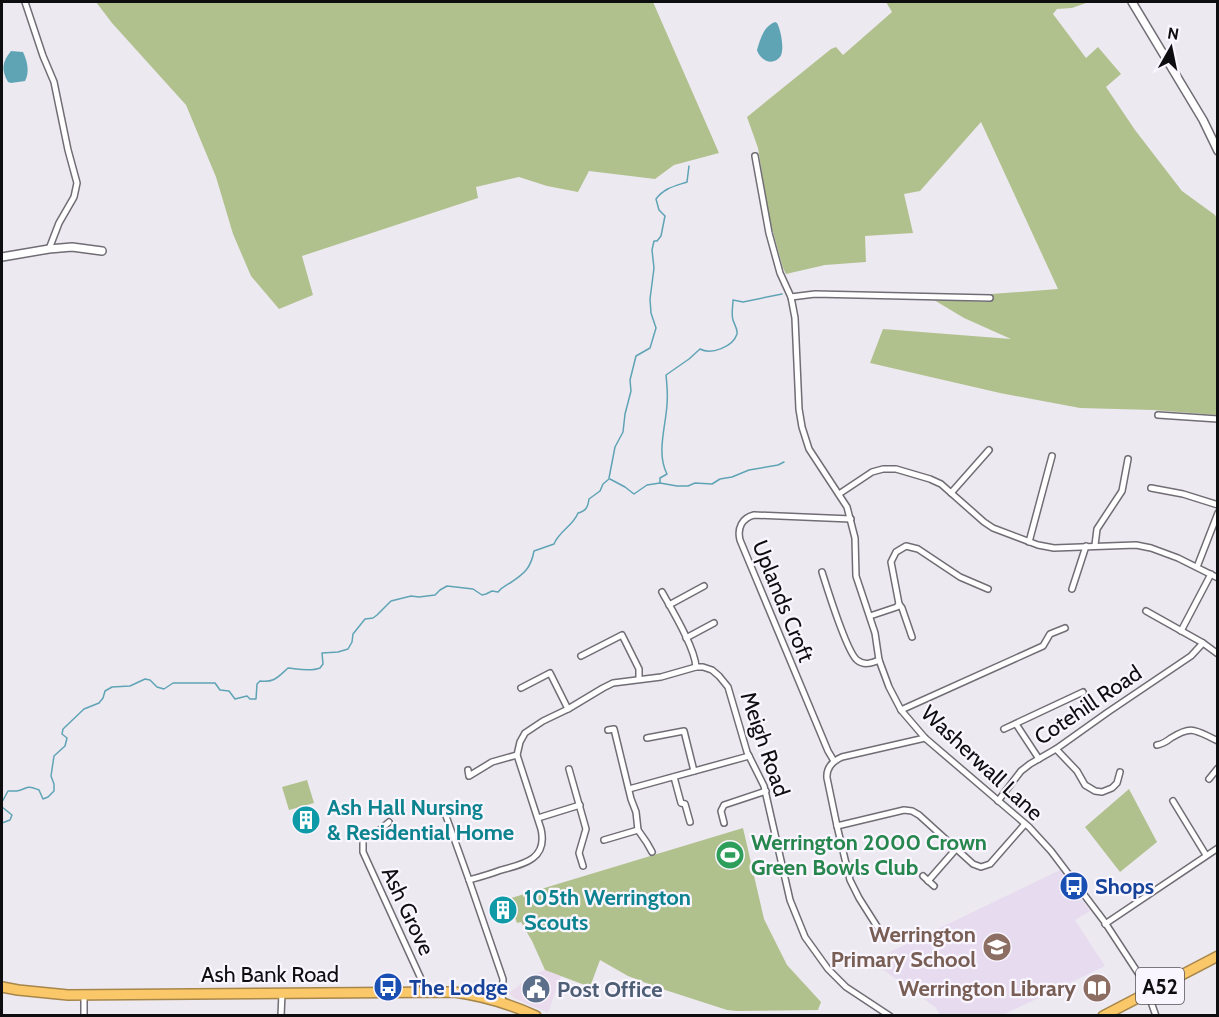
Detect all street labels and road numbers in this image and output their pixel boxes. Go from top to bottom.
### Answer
street label: Uplands Croft [746,536,820,666]
street label: Cotehill Road [1029,659,1147,751]
street label: Meigh Road [734,688,796,800]
street label: Washerwall Lane [916,700,1048,826]
street label: Ash Grove [376,862,440,960]
street label: Ash Bank Road [201,961,339,988]
road number: A52 [1136,968,1184,1004]

